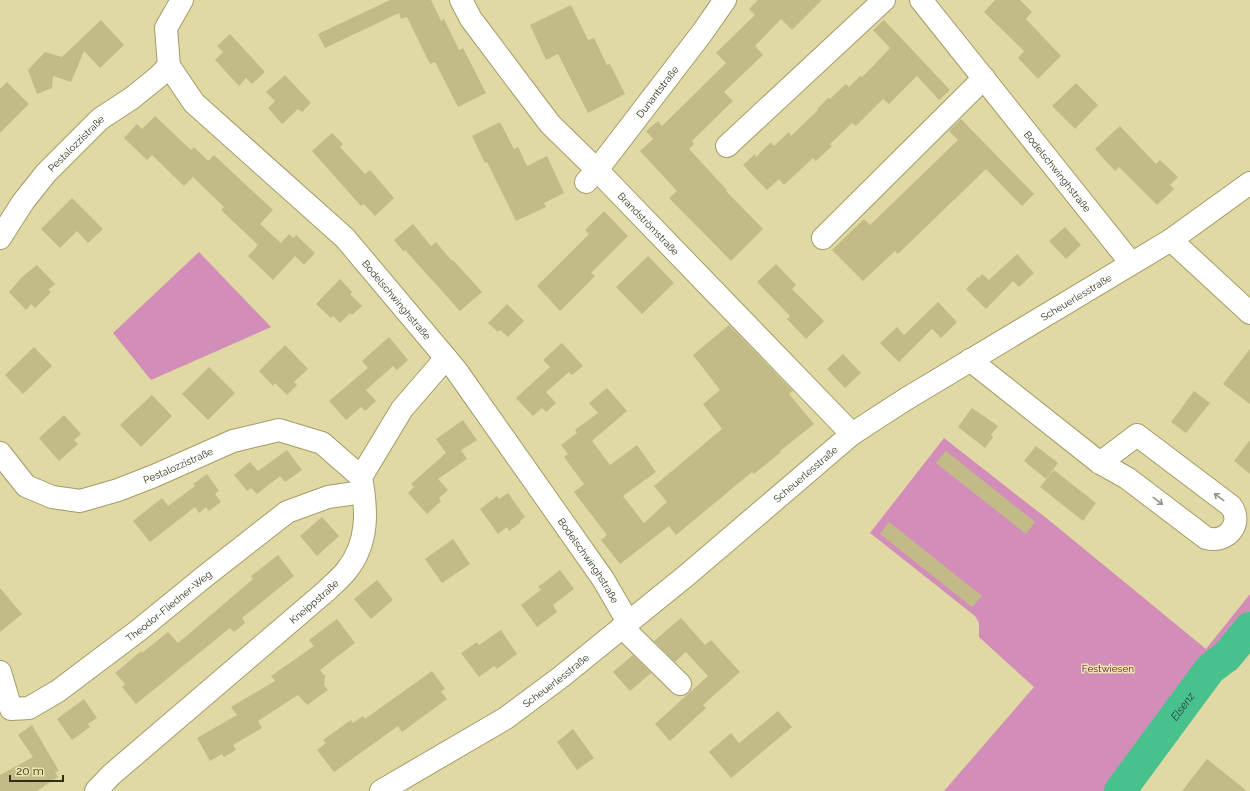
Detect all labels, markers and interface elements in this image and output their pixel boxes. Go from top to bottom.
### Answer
street label: Dunantstraße [634,64,680,120]
street label: Pestalozzistraße [46,113,106,173]
street label: Bodelschwinghstraße [1022,129,1093,214]
street label: Brandströmstraße [616,190,682,257]
street label: Bodelschwinghstraße [360,258,433,342]
street label: Scheuerlesstraße [1039,272,1113,323]
street label: Scheuerlesstraße [771,444,840,504]
street label: Pestalozzistraße [142,445,215,485]
one-way arrow [1214,493,1225,502]
one-way arrow [1153,497,1164,506]
street label: Bodelschwinghstraße [556,516,621,605]
street label: Theodor-Fliedner-Weg [124,568,214,643]
street label: Kneippstraße [287,577,341,626]
street label: Scheuerlesstraße [520,651,591,709]
park label: Festwiesen [1082,663,1134,674]
water label: Elsenz [1168,689,1197,723]
scale bar [10,757,63,783]
text: 20 m [16,764,44,778]

